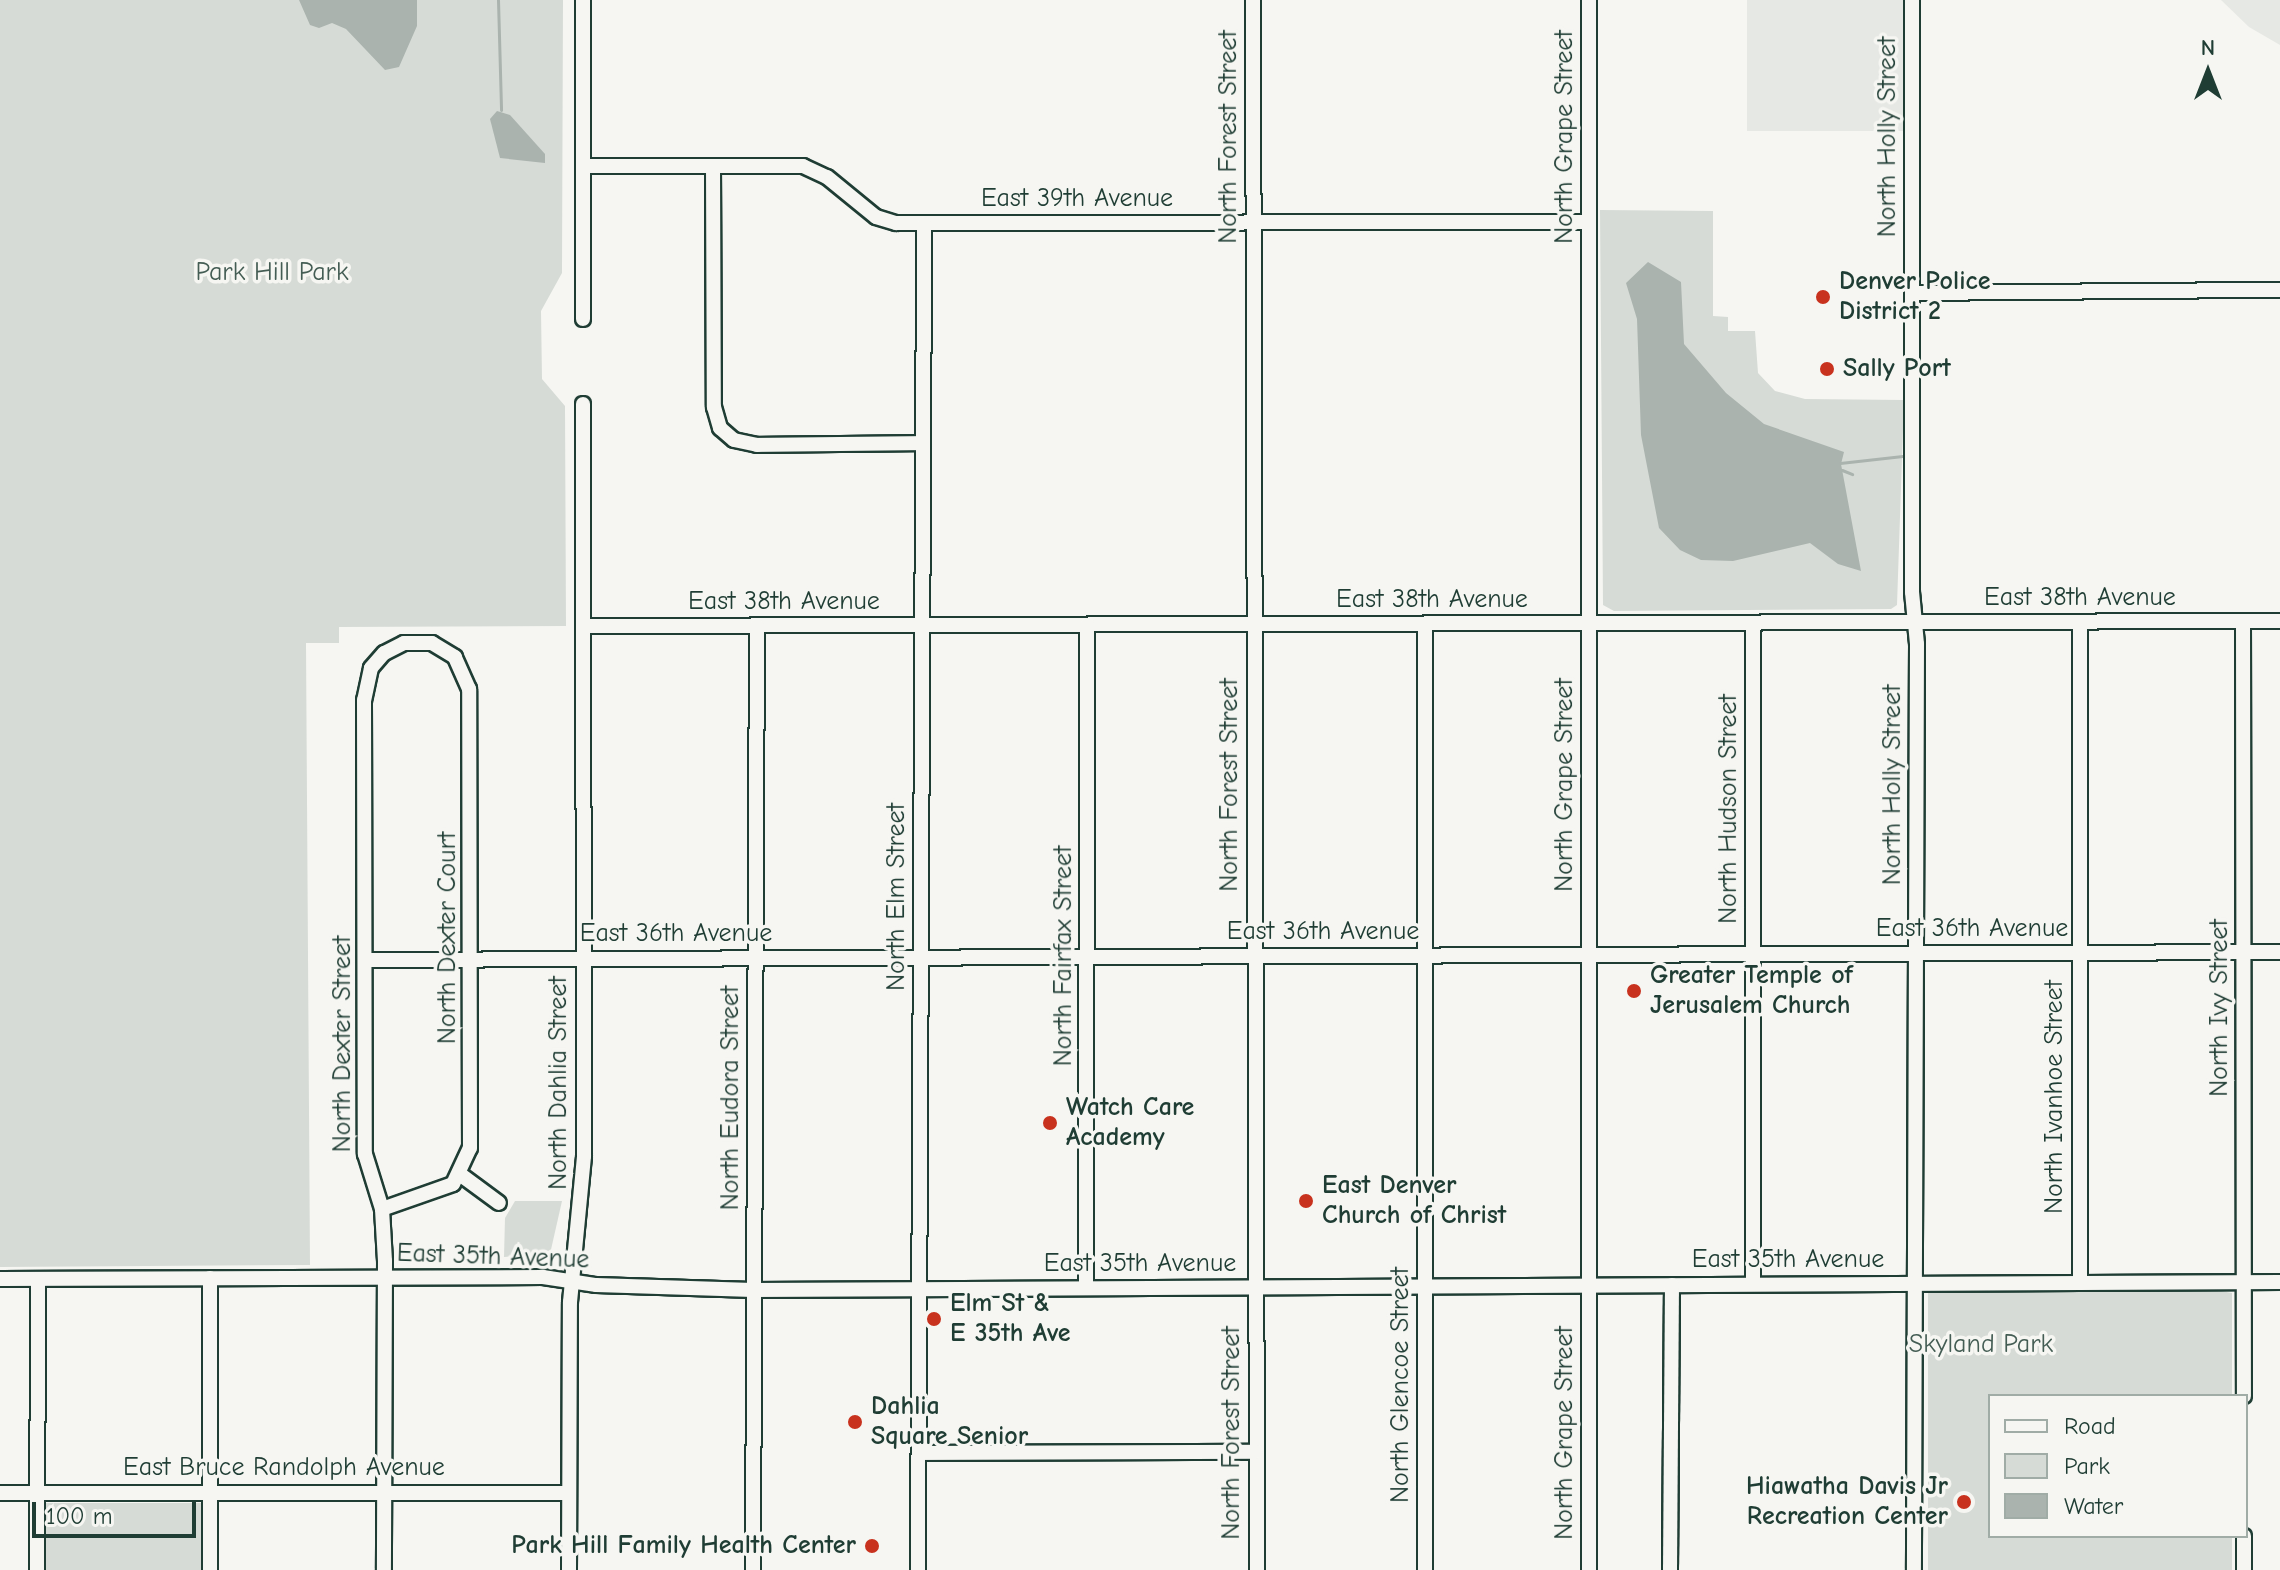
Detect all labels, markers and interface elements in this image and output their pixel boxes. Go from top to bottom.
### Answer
street label: North Forest Street [1213,30,1245,244]
street label: North Grape Street [1549,30,1581,244]
north arrow [2168,32,2248,112]
text: N [2201,35,2215,61]
street label: North Holly Street [1872,37,1904,237]
street label: East 39th Avenue [981,183,1173,215]
park label: Park Hill Park [195,257,349,289]
place label: Denver Police District 2 [1839,266,1990,328]
marker: Denver Police District 2 [1814,288,1832,306]
place label: Sally Port [1843,353,1951,385]
marker: Sally Port [1818,360,1836,378]
street label: East 38th Avenue [1984,582,2176,614]
street label: East 38th Avenue [1336,584,1528,616]
street label: East 38th Avenue [688,586,880,618]
street label: North Forest Street [1214,678,1246,892]
street label: North Grape Street [1549,678,1581,892]
street label: North Holly Street [1877,685,1909,885]
street label: North Hudson Street [1713,694,1745,924]
street label: North Elm Street [881,803,913,991]
street label: North Dexter Court [432,832,464,1044]
street label: North Fairfax Street [1048,846,1080,1066]
street label: East 36th Avenue [1876,913,2068,945]
street label: East 36th Avenue [1227,916,1419,948]
street label: East 36th Avenue [580,918,772,950]
street label: North Ivy Street [2204,919,2236,1097]
street label: North Dexter Street [327,936,359,1152]
place label: Greater Temple of Jerusalem Church [1650,960,1853,1022]
street label: North Dahlia Street [543,976,575,1190]
street label: North Ivanhoe Street [2039,980,2071,1214]
marker: Greater Temple of Jerusalem Church [1625,982,1643,1000]
street label: North Eudora Street [715,986,747,1210]
place label: Watch Care Academy [1066,1092,1194,1154]
marker: Watch Care Academy [1041,1114,1059,1132]
place label: East Denver Church of Christ [1322,1170,1506,1232]
marker: East Denver Church of Christ [1297,1192,1315,1210]
street label: East 35th Avenue [396,1238,590,1276]
street label: East 35th Avenue [1692,1244,1884,1276]
street label: East 35th Avenue [1044,1248,1236,1280]
street label: North Glencoe Street [1385,1267,1417,1503]
place label: Elm St & E 35th Ave [950,1288,1071,1350]
marker: Elm St & E 35th Ave [925,1310,943,1328]
street label: North Forest Street [1216,1326,1248,1540]
street label: North Grape Street [1549,1326,1581,1540]
park label: Skyland Park [1909,1329,2053,1361]
place label: Dahlia Square Senior [871,1391,1028,1452]
legend [1988,1394,2248,1538]
text: Road [2064,1412,2116,1440]
marker: Dahlia Square Senior [846,1413,864,1431]
street label: East Bruce Randolph Avenue [123,1452,445,1484]
text: Park [2064,1452,2110,1480]
place label: Hiawatha Davis Jr Recreation Center [1746,1471,1948,1532]
scale bar [36,1486,200,1536]
text: Water [2064,1492,2123,1520]
marker: Hiawatha Davis Jr Recreation Center [1955,1493,1973,1511]
text: 100 m [46,1502,113,1530]
place label: Park Hill Family Health Center [511,1530,856,1562]
marker: Park Hill Family Health Center [863,1537,881,1555]

